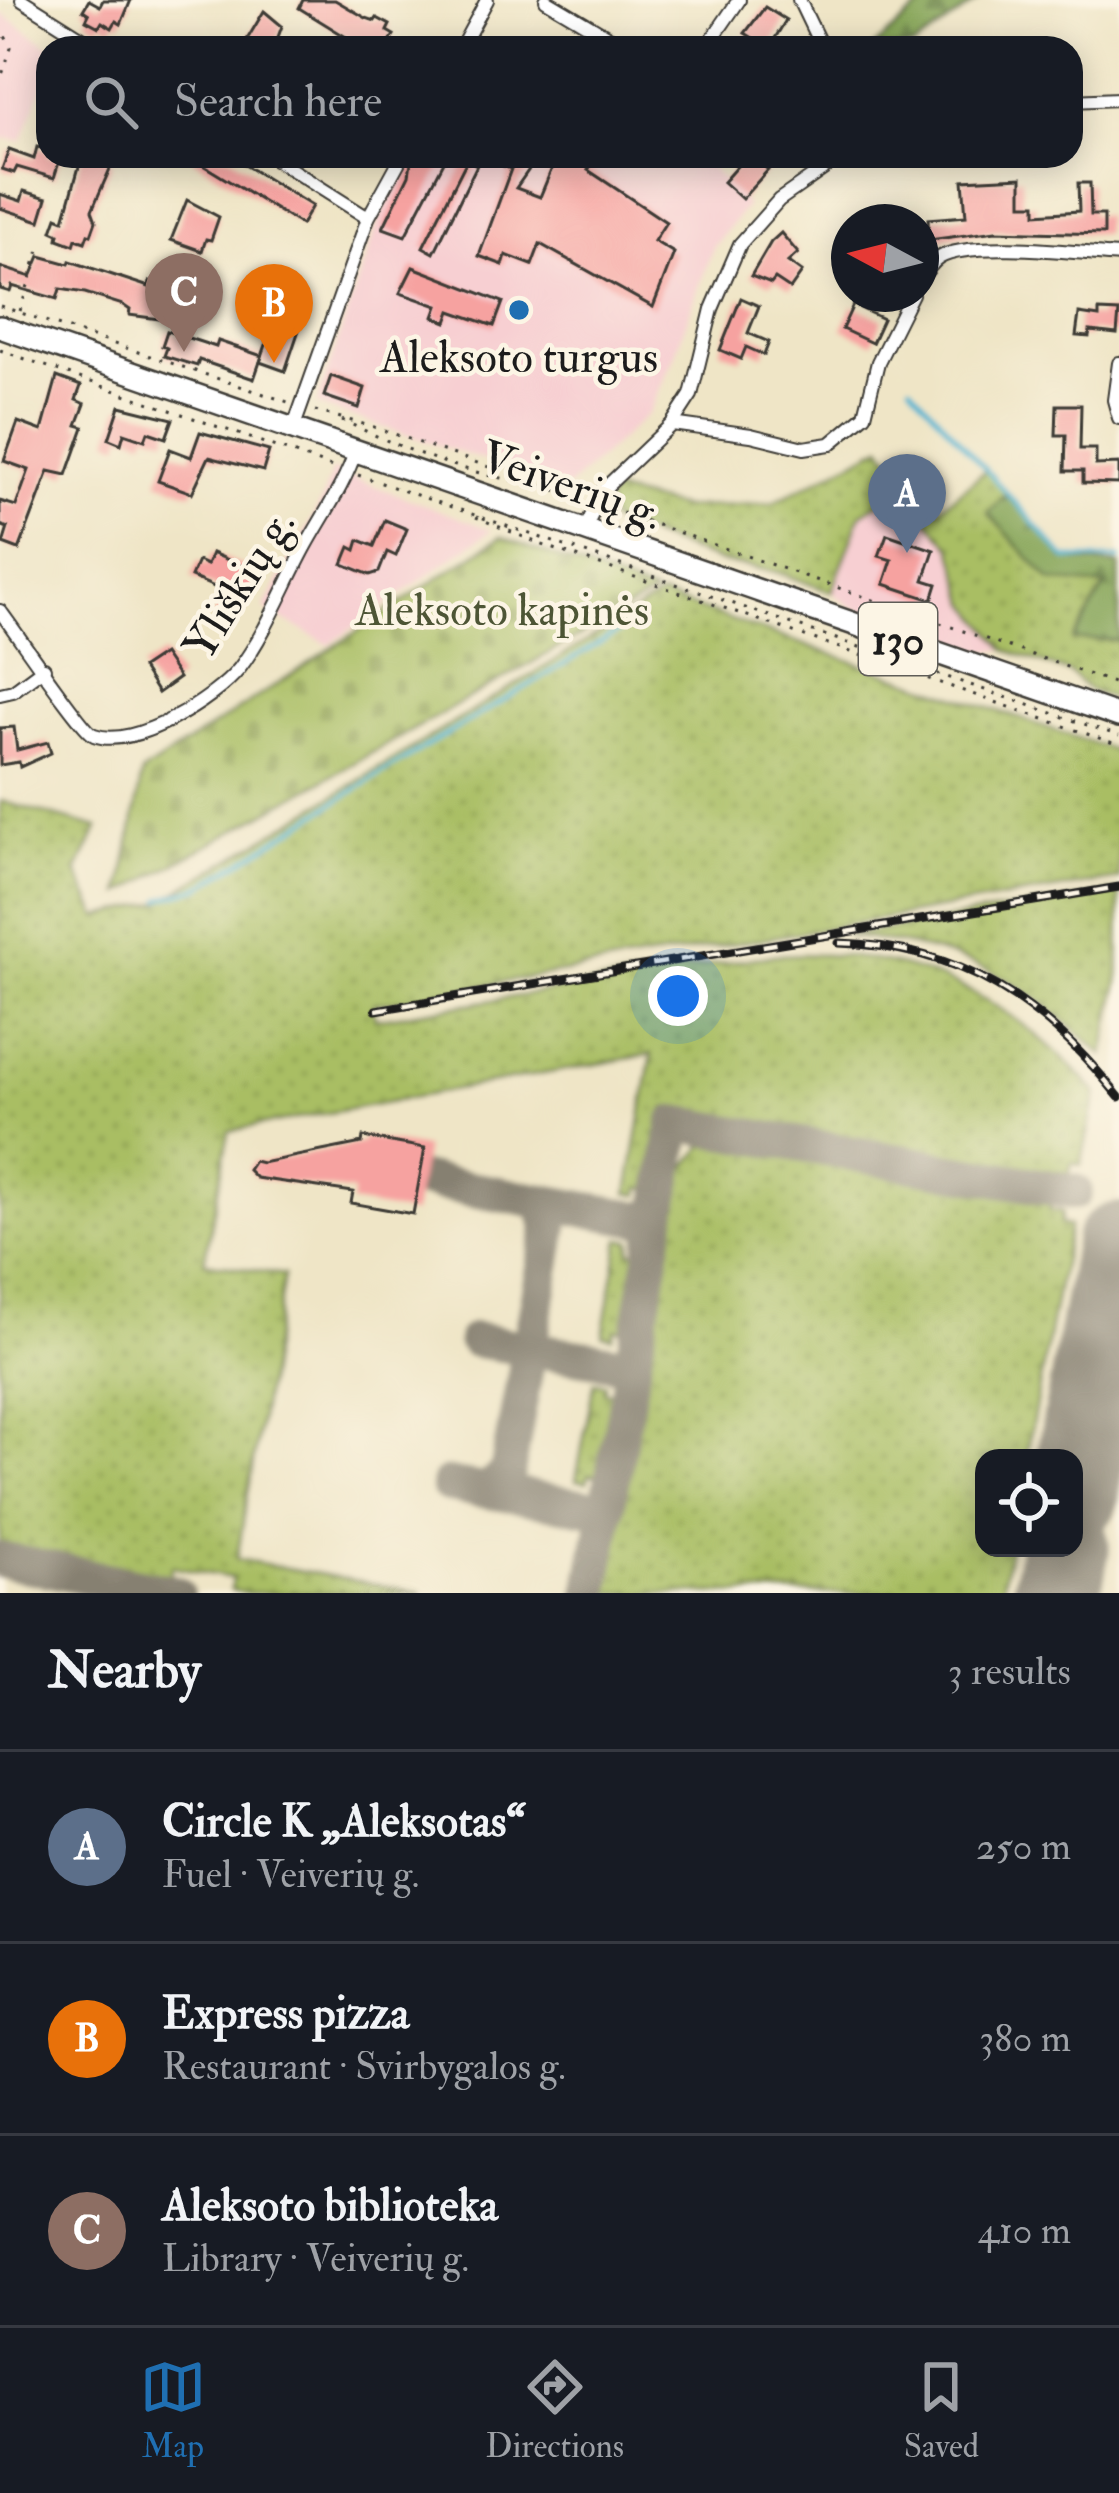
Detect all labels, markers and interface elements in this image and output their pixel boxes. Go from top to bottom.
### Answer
search box [36,36,1083,168]
icon: search [78,69,144,135]
text: Search here [174,74,382,130]
north arrow [831,204,939,312]
pin: C [145,253,223,352]
pin: B [235,264,313,363]
marker: Aleksoto turgus [506,297,532,323]
place label: Aleksoto turgus [379,330,658,386]
street label: Veiverių g. [473,429,670,543]
pin: A [868,454,946,553]
street label: Yliškių g. [172,499,308,671]
park label: Aleksoto kapinės [354,583,649,639]
road number: 130 [859,603,937,675]
your location [648,966,708,1026]
map controls [975,1449,1083,1557]
button: locate [975,1449,1083,1557]
text: Nearby [48,1639,201,1703]
text: 3 results [948,1647,1071,1696]
text: Circle K „Aleksotas“ [162,1794,526,1850]
text: A [75,1822,99,1871]
text: 250 m [976,1822,1071,1871]
text: Fuel · Veiverių g. [162,1850,419,1899]
text: Express pizza [162,1986,409,2042]
text: B [74,2014,100,2063]
text: 380 m [979,2014,1071,2063]
text: Restaurant · Svirbygalos g. [162,2042,566,2091]
text: Aleksoto biblioteka [162,2178,498,2234]
text: C [73,2206,101,2255]
text: 410 m [978,2206,1071,2255]
text: Library · Veiverių g. [162,2234,469,2283]
tab: Map [140,2354,206,2467]
tab: Directions [486,2354,624,2467]
tab: Saved [904,2354,979,2467]

